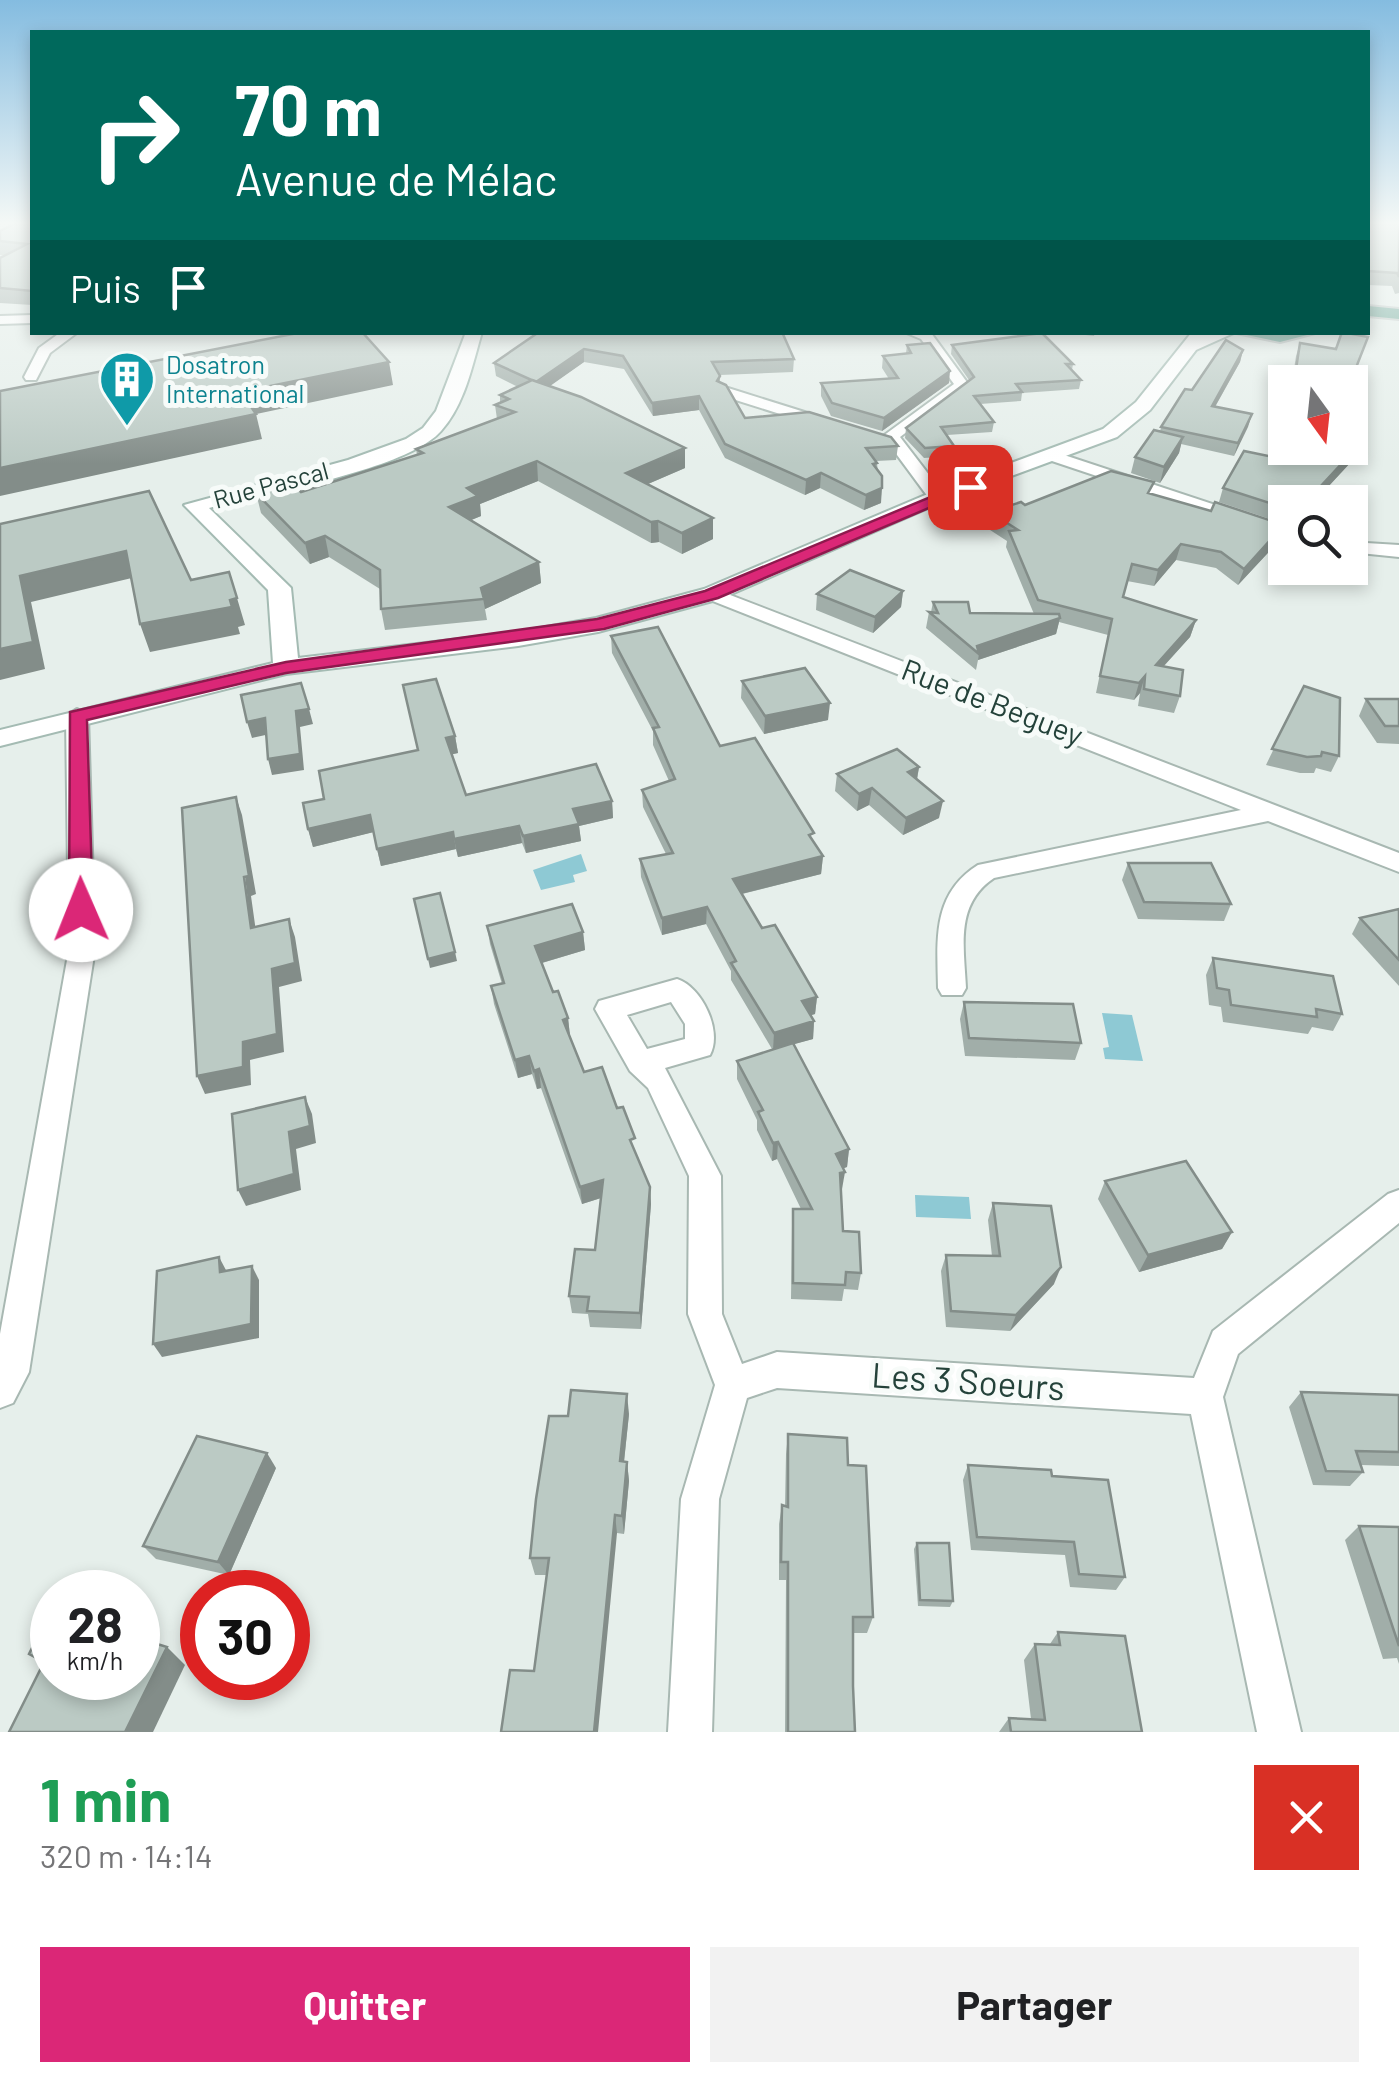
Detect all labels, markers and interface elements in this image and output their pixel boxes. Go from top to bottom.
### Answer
text: 70 m [235,66,382,150]
icon: right [70,70,200,200]
text: Avenue de Mélac [235,151,557,205]
icon: arrive [161,260,216,315]
text: Puis [70,265,141,311]
building icon: Dosatron International [97,349,157,428]
place label: Dosatron International [166,349,304,408]
north arrow [1268,365,1368,465]
map controls [1268,365,1368,585]
pin [928,445,1013,530]
street label: Rue Pascal [210,454,332,514]
icon: arrive [943,460,998,515]
button: search [1268,485,1368,585]
street label: Rue de Beguey [897,650,1089,752]
position arrow [29,858,133,962]
street label: Les 3 Soeurs [870,1352,1066,1408]
speed limit sign: 30 [180,1570,310,1700]
text: 28 [67,1593,123,1653]
text: km/h [67,1645,123,1675]
text: 1 min [40,1762,171,1834]
button: close [1254,1765,1359,1870]
text: 320 m · 14:14 [40,1836,213,1874]
button: Quitter [40,1947,690,2062]
button: Partager [710,1947,1359,2062]

